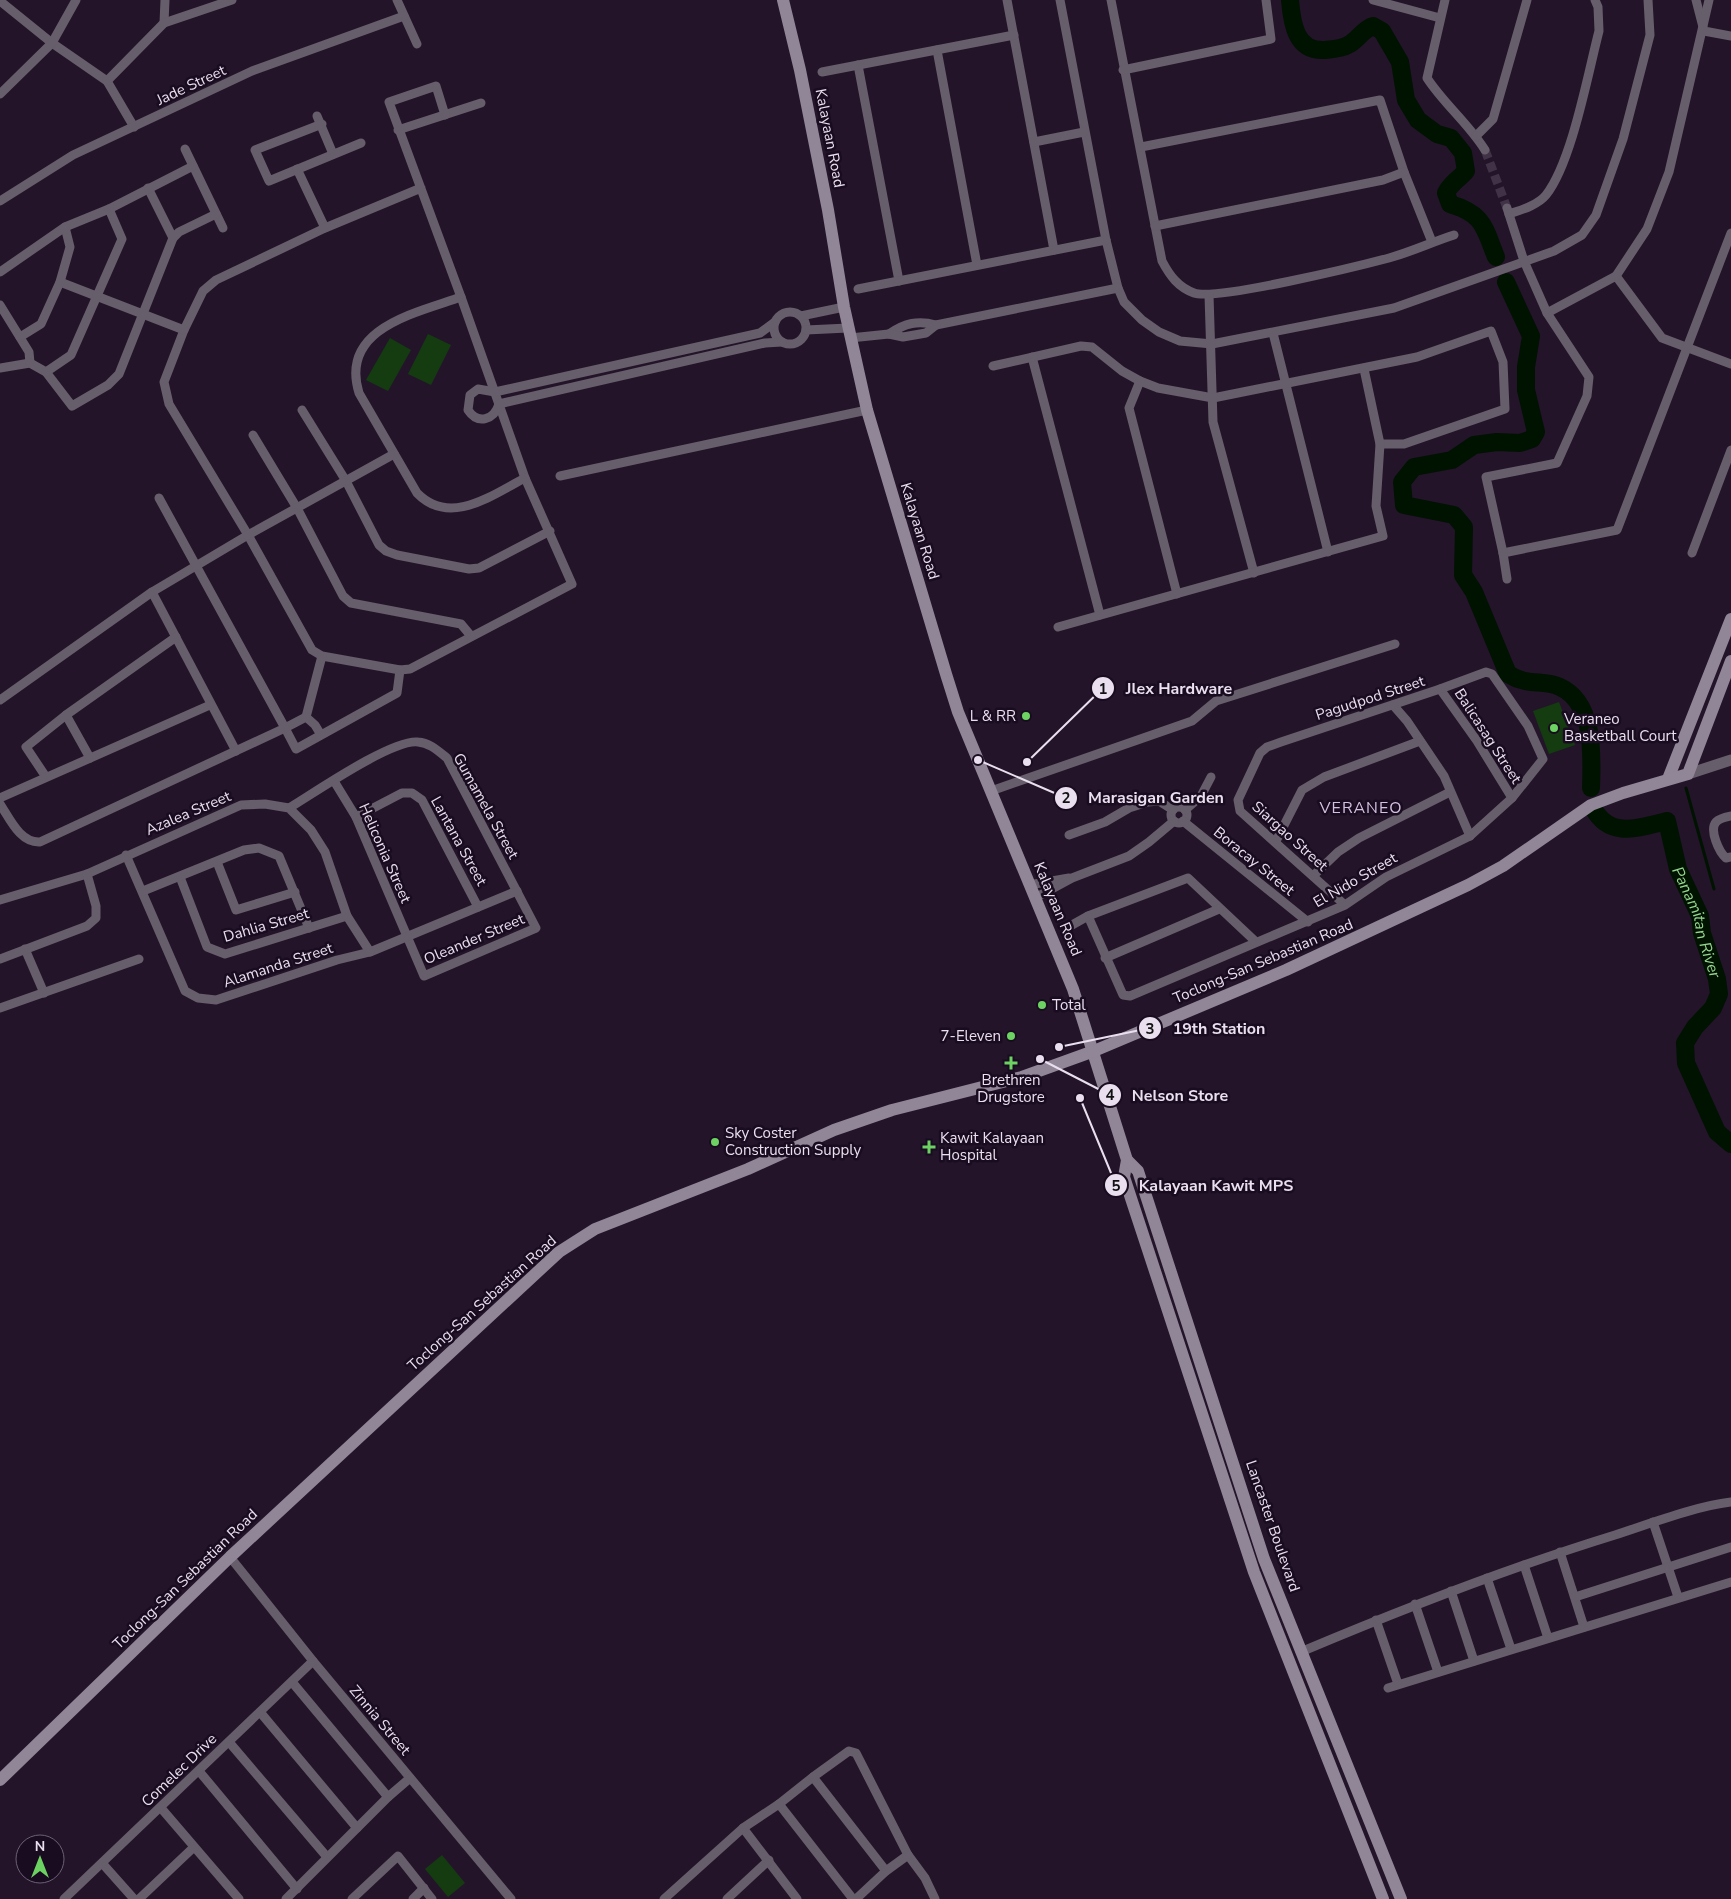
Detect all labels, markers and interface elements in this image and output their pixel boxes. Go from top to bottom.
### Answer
street label: Jade Street [152,60,230,110]
street label: Kalayaan Road [811,87,849,189]
street label: Kalayaan Road [896,480,944,582]
street label: Pagudpod Street [1313,671,1428,725]
callout: Jlex Hardware [1090,673,1242,704]
text: Jlex Hardware [1125,678,1232,700]
text: 1 [1098,679,1108,699]
street label: Balicasag Street [1450,685,1527,788]
place label: L & RR [970,706,1016,726]
place label: Veraneo Basketball Court [1563,709,1677,746]
marker: L & RR [1020,710,1032,722]
marker: Veraneo Basketball Court [1548,722,1560,734]
street label: Gumamela Street [449,750,524,863]
callout: Marasigan Garden [1053,782,1234,813]
street label: Azalea Street [142,786,234,840]
text: Marasigan Garden [1088,787,1224,809]
text: 2 [1061,788,1071,808]
street label: Lantana Street [426,793,492,890]
street label: Siargao Street [1248,797,1333,876]
district label: VERANEO [1319,797,1402,819]
street label: Heliconia Street [354,800,416,907]
street label: Boracay Street [1209,822,1299,900]
street label: El Nido Street [1310,848,1401,912]
street label: Kalayaan Road [1029,859,1087,959]
water label: Panamitan River [1666,863,1726,982]
street label: Dahlia Street [221,903,312,947]
street label: Oleander Street [421,909,528,969]
street label: Toclong-San Sebastian Road [1170,914,1356,1008]
street label: Alamanda Street [221,938,336,992]
place label: Total [1052,995,1086,1015]
marker: Total [1036,999,1048,1011]
callout: 19th Station [1138,1013,1275,1044]
text: 19th Station [1173,1018,1265,1040]
text: 3 [1145,1019,1155,1039]
place label: 7-Eleven [941,1026,1001,1046]
marker: 7-Eleven [1005,1030,1017,1042]
marker: Brethren Drugstore [1005,1057,1017,1069]
place label: Brethren Drugstore [977,1070,1045,1107]
callout: Nelson Store [1097,1080,1239,1111]
text: 4 [1105,1085,1115,1105]
text: Nelson Store [1132,1085,1229,1107]
place label: Sky Coster Construction Supply [725,1123,861,1160]
place label: Kawit Kalayaan Hospital [940,1128,1044,1165]
marker: Sky Coster Construction Supply [709,1136,721,1148]
marker: Kawit Kalayaan Hospital [922,1140,936,1154]
callout: Kalayaan Kawit MPS [1104,1170,1303,1201]
text: Kalayaan Kawit MPS [1139,1175,1293,1197]
text: 5 [1111,1176,1121,1196]
street label: Toclong-San Sebastian Road [403,1231,561,1375]
street label: Lancaster Boulevard [1241,1458,1305,1594]
street label: Toclong-San Sebastian Road [108,1504,262,1654]
street label: Zinnia Street [345,1681,416,1760]
street label: Comelec Drive [137,1729,221,1811]
north arrow [15,1834,65,1884]
text: N [35,1837,45,1856]

